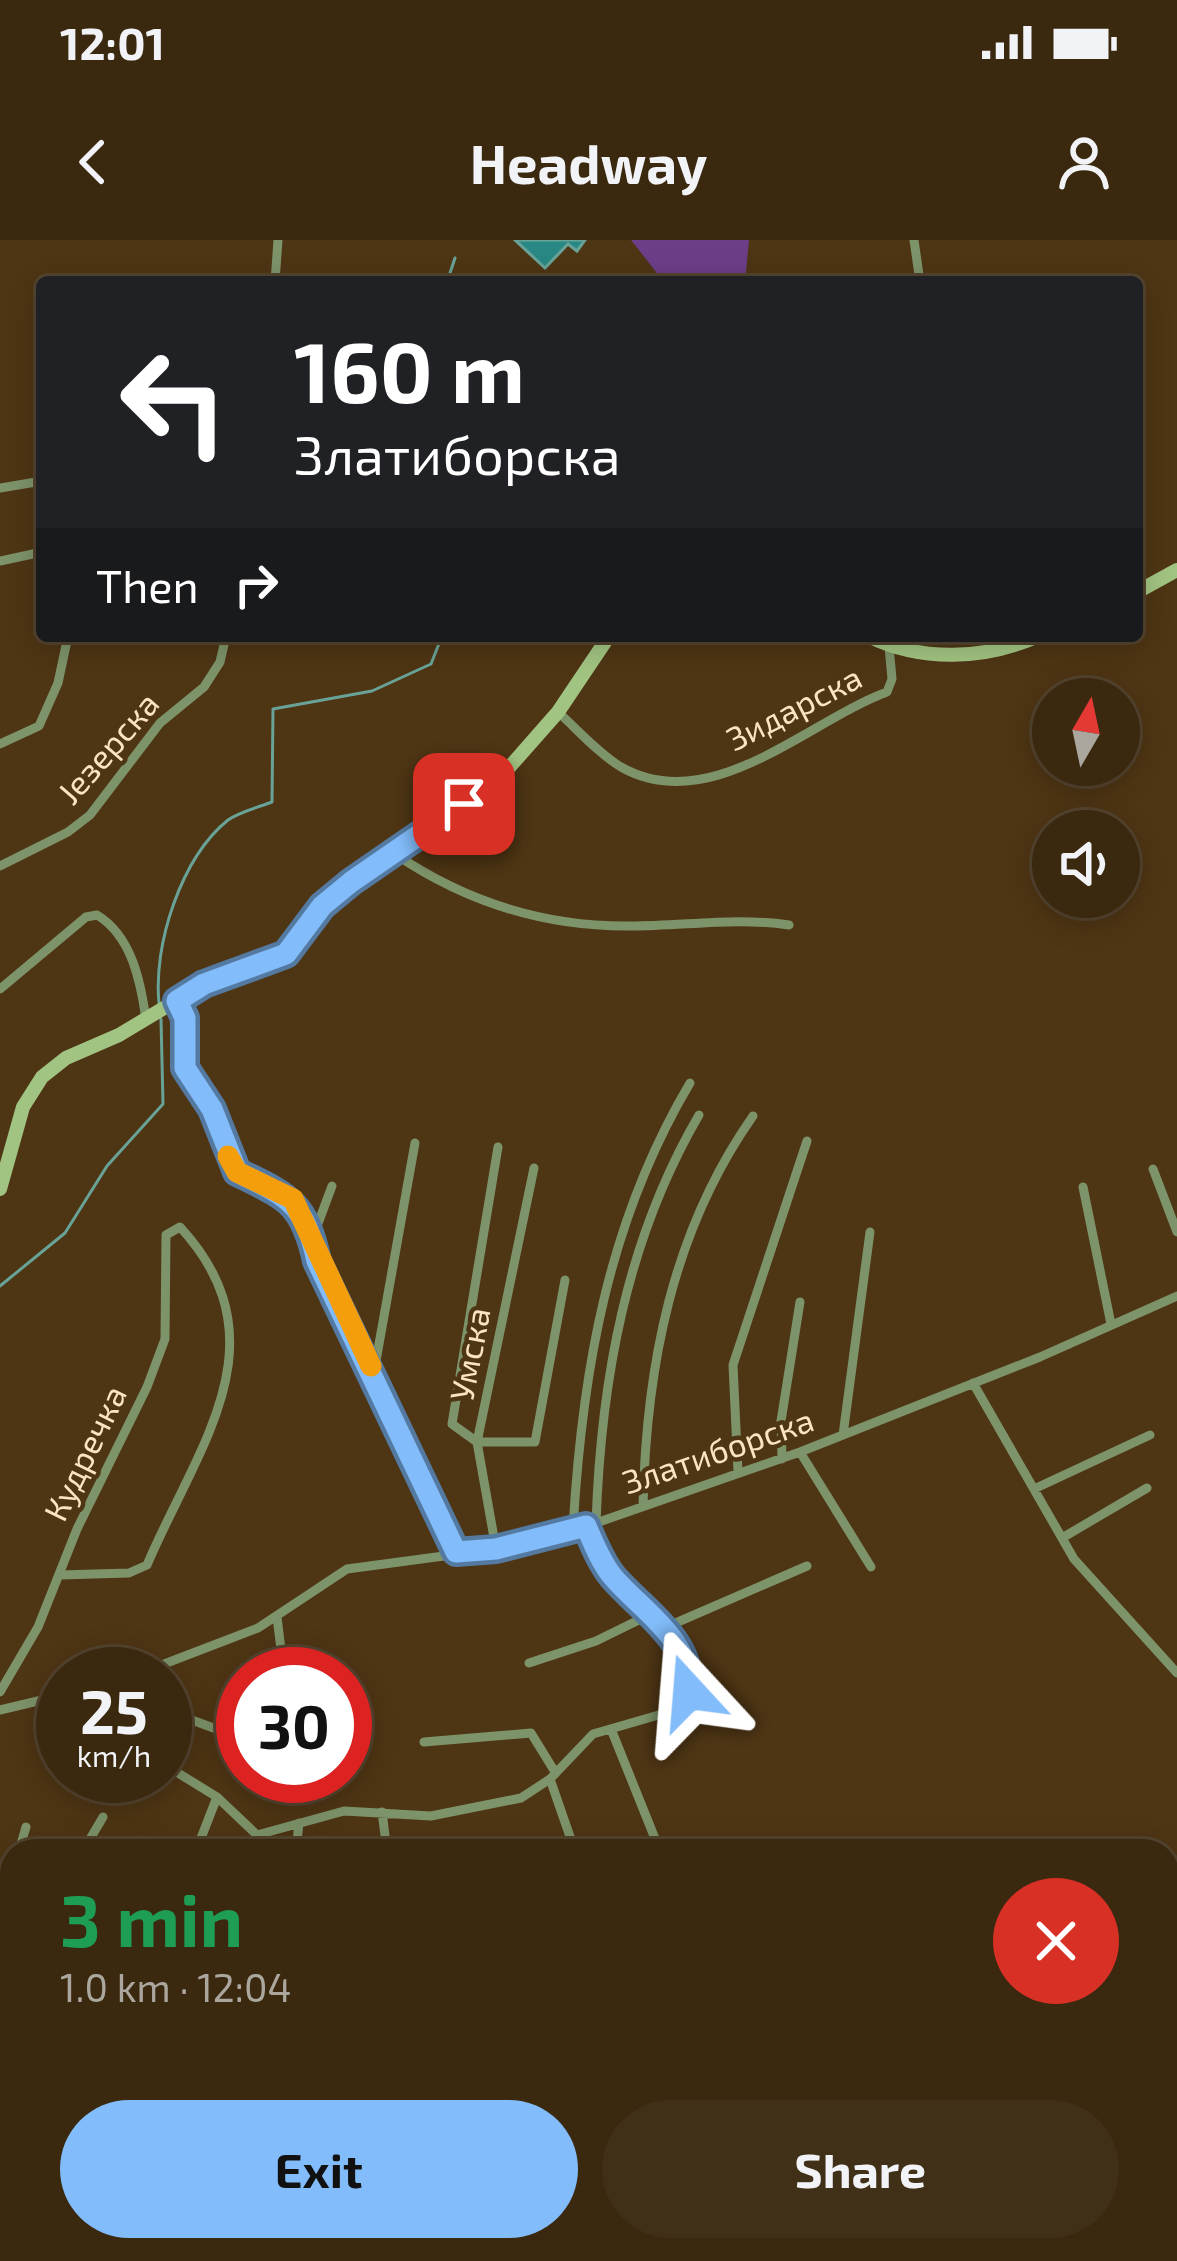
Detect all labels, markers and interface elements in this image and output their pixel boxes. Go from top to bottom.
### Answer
text: 12:01 [60,15,165,69]
icon: back [60,129,126,195]
icon: person [1051,129,1117,195]
text: Headway [470,130,707,195]
text: 160 m [294,319,525,420]
icon: left [96,324,252,480]
text: Златиборска [294,421,621,486]
icon: right [223,552,289,618]
text: Then [96,558,199,612]
street label: Зидарска [719,656,868,758]
north arrow [1032,678,1140,786]
map controls [1032,678,1140,918]
street label: Језерска [48,683,166,811]
pin [413,753,515,855]
icon: arrive [431,771,497,837]
button: sound [1032,810,1140,918]
street label: Умска [440,1304,498,1404]
street label: Кудречка [34,1378,135,1527]
street label: Златиборска [617,1399,819,1501]
position arrow [626,1629,752,1755]
speed limit sign: 30 [216,1647,372,1803]
text: 25 [80,1674,148,1746]
text: km/h [77,1737,151,1773]
text: 3 min [60,1875,243,1961]
button: close [993,1878,1119,2004]
text: 1.0 km · 12:04 [60,1963,291,2010]
button: Exit [60,2100,578,2238]
button: Share [602,2100,1119,2238]

